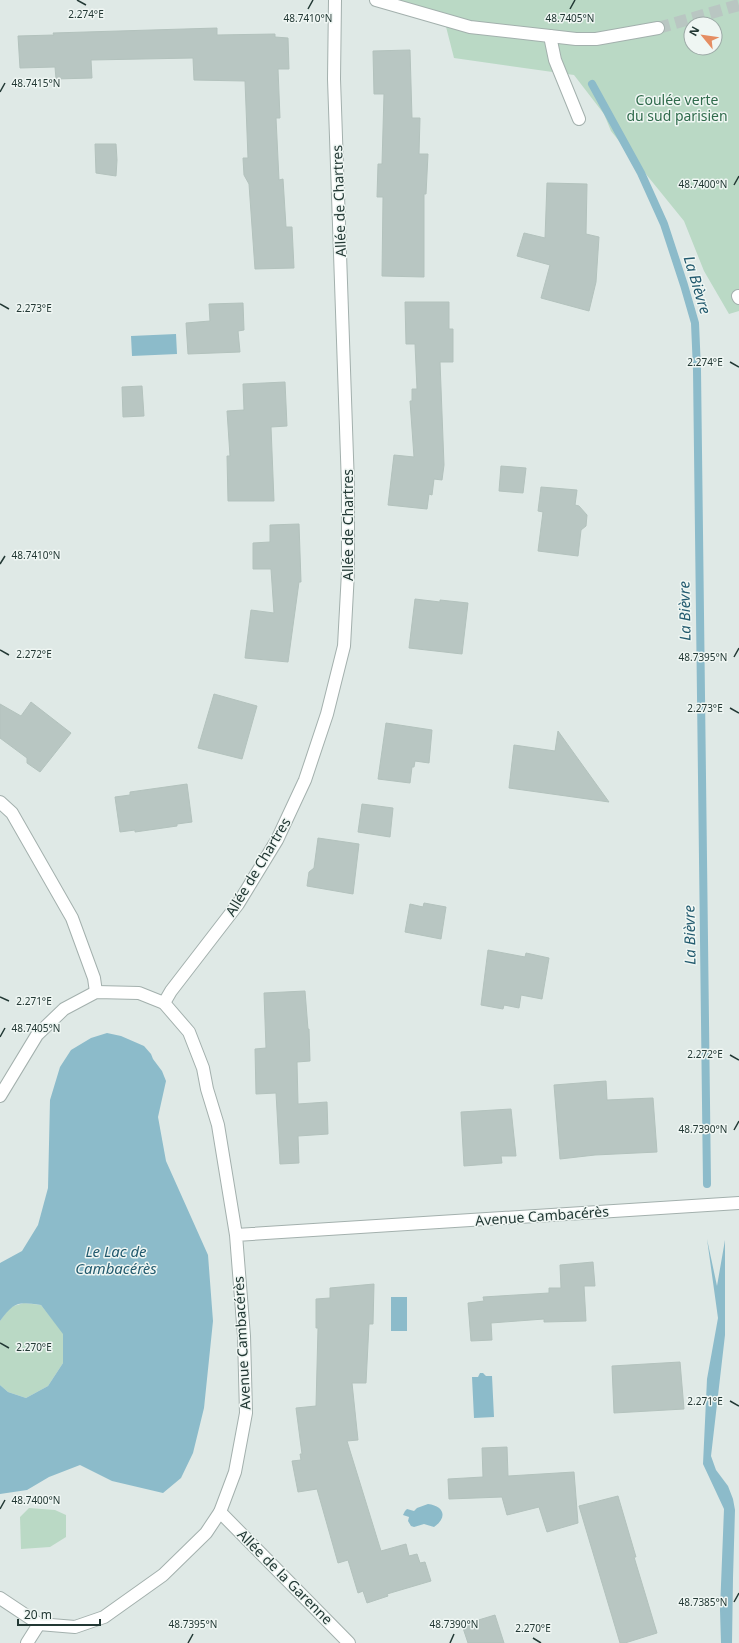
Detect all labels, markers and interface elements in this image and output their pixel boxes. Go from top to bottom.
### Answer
text: 2.274°E [68,7,104,21]
text: 48.7410°N [284,11,332,25]
text: 48.7405°N [546,11,594,25]
north arrow [683,16,723,56]
text: N [685,23,703,38]
text: 48.7415°N [12,76,60,90]
park label: Coulée verte du sud parisien [626,90,728,125]
street label: Allée de Chartres [327,144,350,257]
text: 48.7400°N [679,177,727,191]
water label: La Bièvre [680,253,716,317]
text: 2.273°E [16,301,52,315]
text: 2.274°E [687,355,723,369]
street label: Allée de Chartres [338,469,357,581]
text: 48.7410°N [12,548,60,562]
water label: La Bièvre [673,580,695,641]
text: 2.272°E [16,647,52,661]
text: 48.7395°N [679,650,727,664]
text: 2.273°E [687,701,723,715]
street label: Allée de Chartres [221,814,295,920]
water label: La Bièvre [678,904,700,965]
text: 2.271°E [16,994,52,1008]
text: 48.7405°N [12,1021,60,1035]
text: 2.272°E [687,1047,723,1061]
text: 48.7390°N [679,1122,727,1136]
street label: Avenue Cambacérès [475,1201,610,1230]
water label: Le Lac de Cambacérès [75,1241,157,1278]
street label: Avenue Cambacérès [228,1275,254,1410]
text: 2.270°E [16,1340,52,1354]
text: 2.271°E [687,1394,723,1408]
text: 48.7400°N [12,1493,60,1507]
street label: Allée de la Garenne [234,1525,337,1629]
text: 48.7385°N [679,1595,727,1609]
scale bar [18,1601,100,1627]
text: 20 m [24,1606,52,1623]
text: 48.7395°N [169,1617,217,1631]
text: 48.7390°N [430,1617,478,1631]
text: 2.270°E [515,1621,551,1635]

